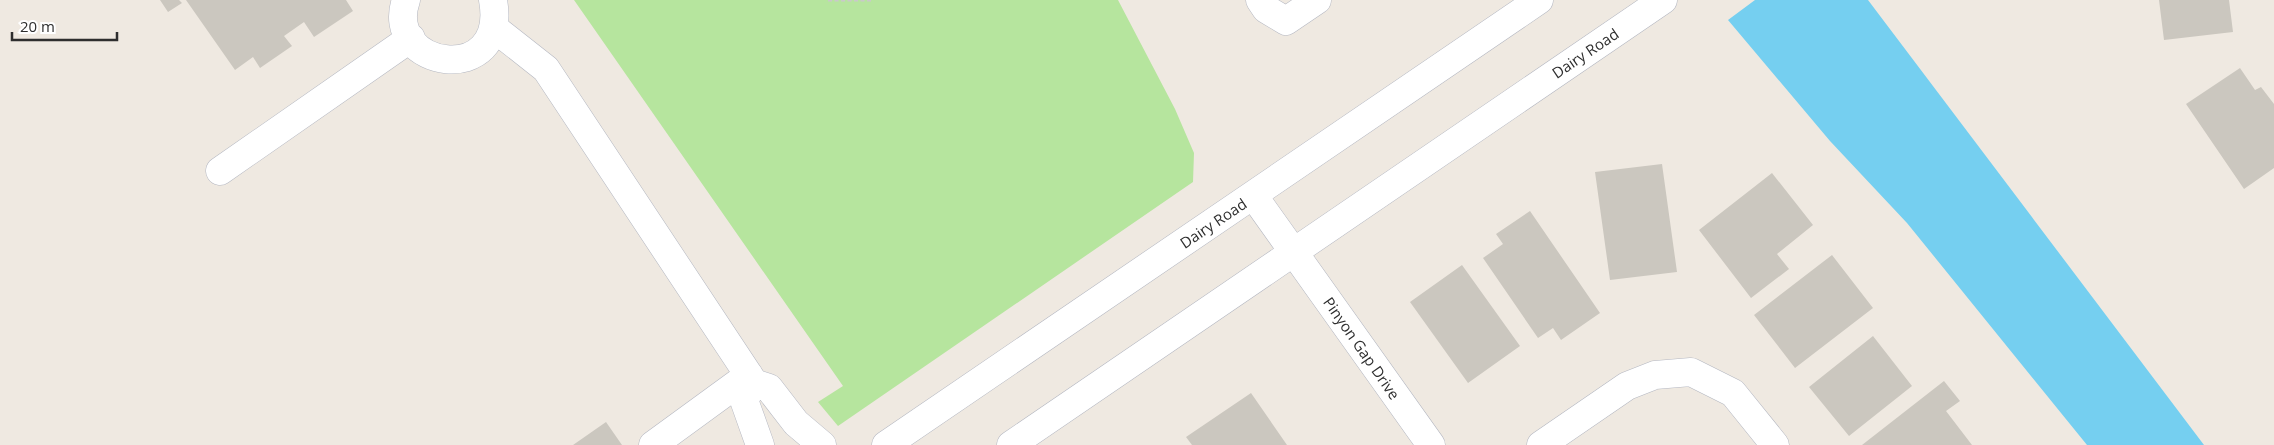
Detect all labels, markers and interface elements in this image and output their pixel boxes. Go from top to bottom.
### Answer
scale bar [12,10,118,42]
text: 20 m [20,16,55,36]
street label: Dairy Road [1548,23,1622,83]
street label: Dairy Road [1176,193,1250,253]
street label: Pinyon Gap Drive [1319,293,1405,403]

